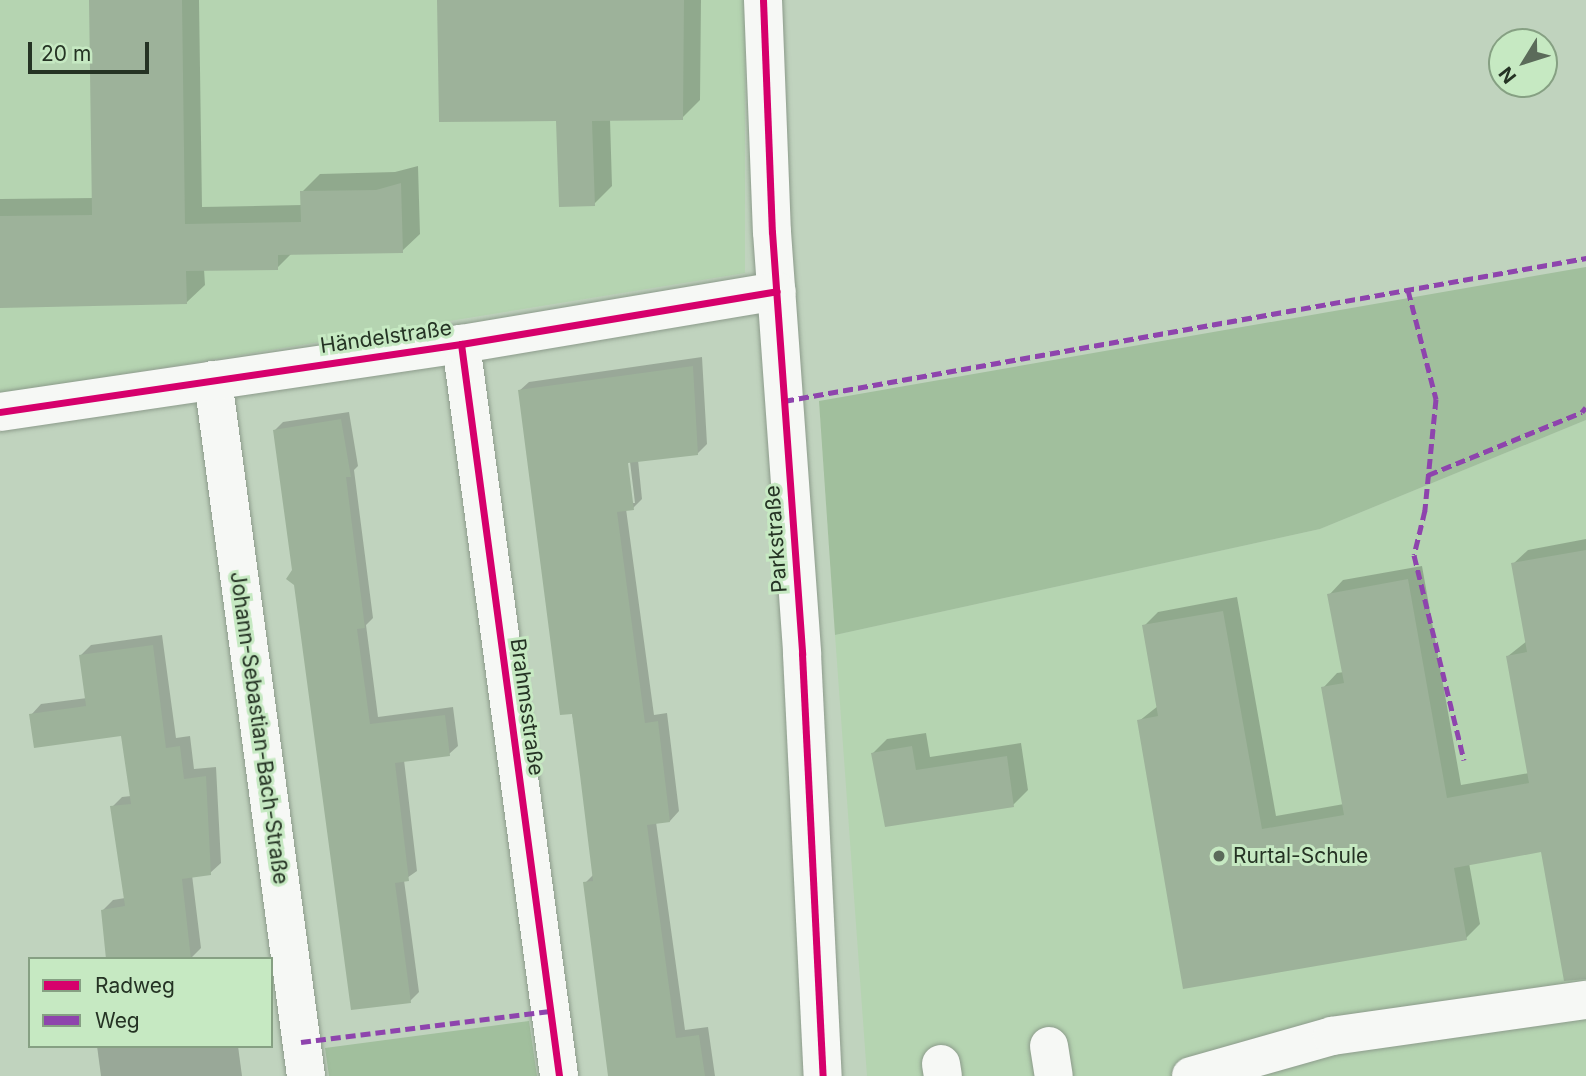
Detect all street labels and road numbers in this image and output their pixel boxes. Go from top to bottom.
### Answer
street label: Händelstraße [318,315,454,359]
street label: Parkstraße [760,484,792,594]
street label: Johann-Sebastian-Bach-Straße [225,570,293,886]
street label: Brahmsstraße [505,637,549,777]

